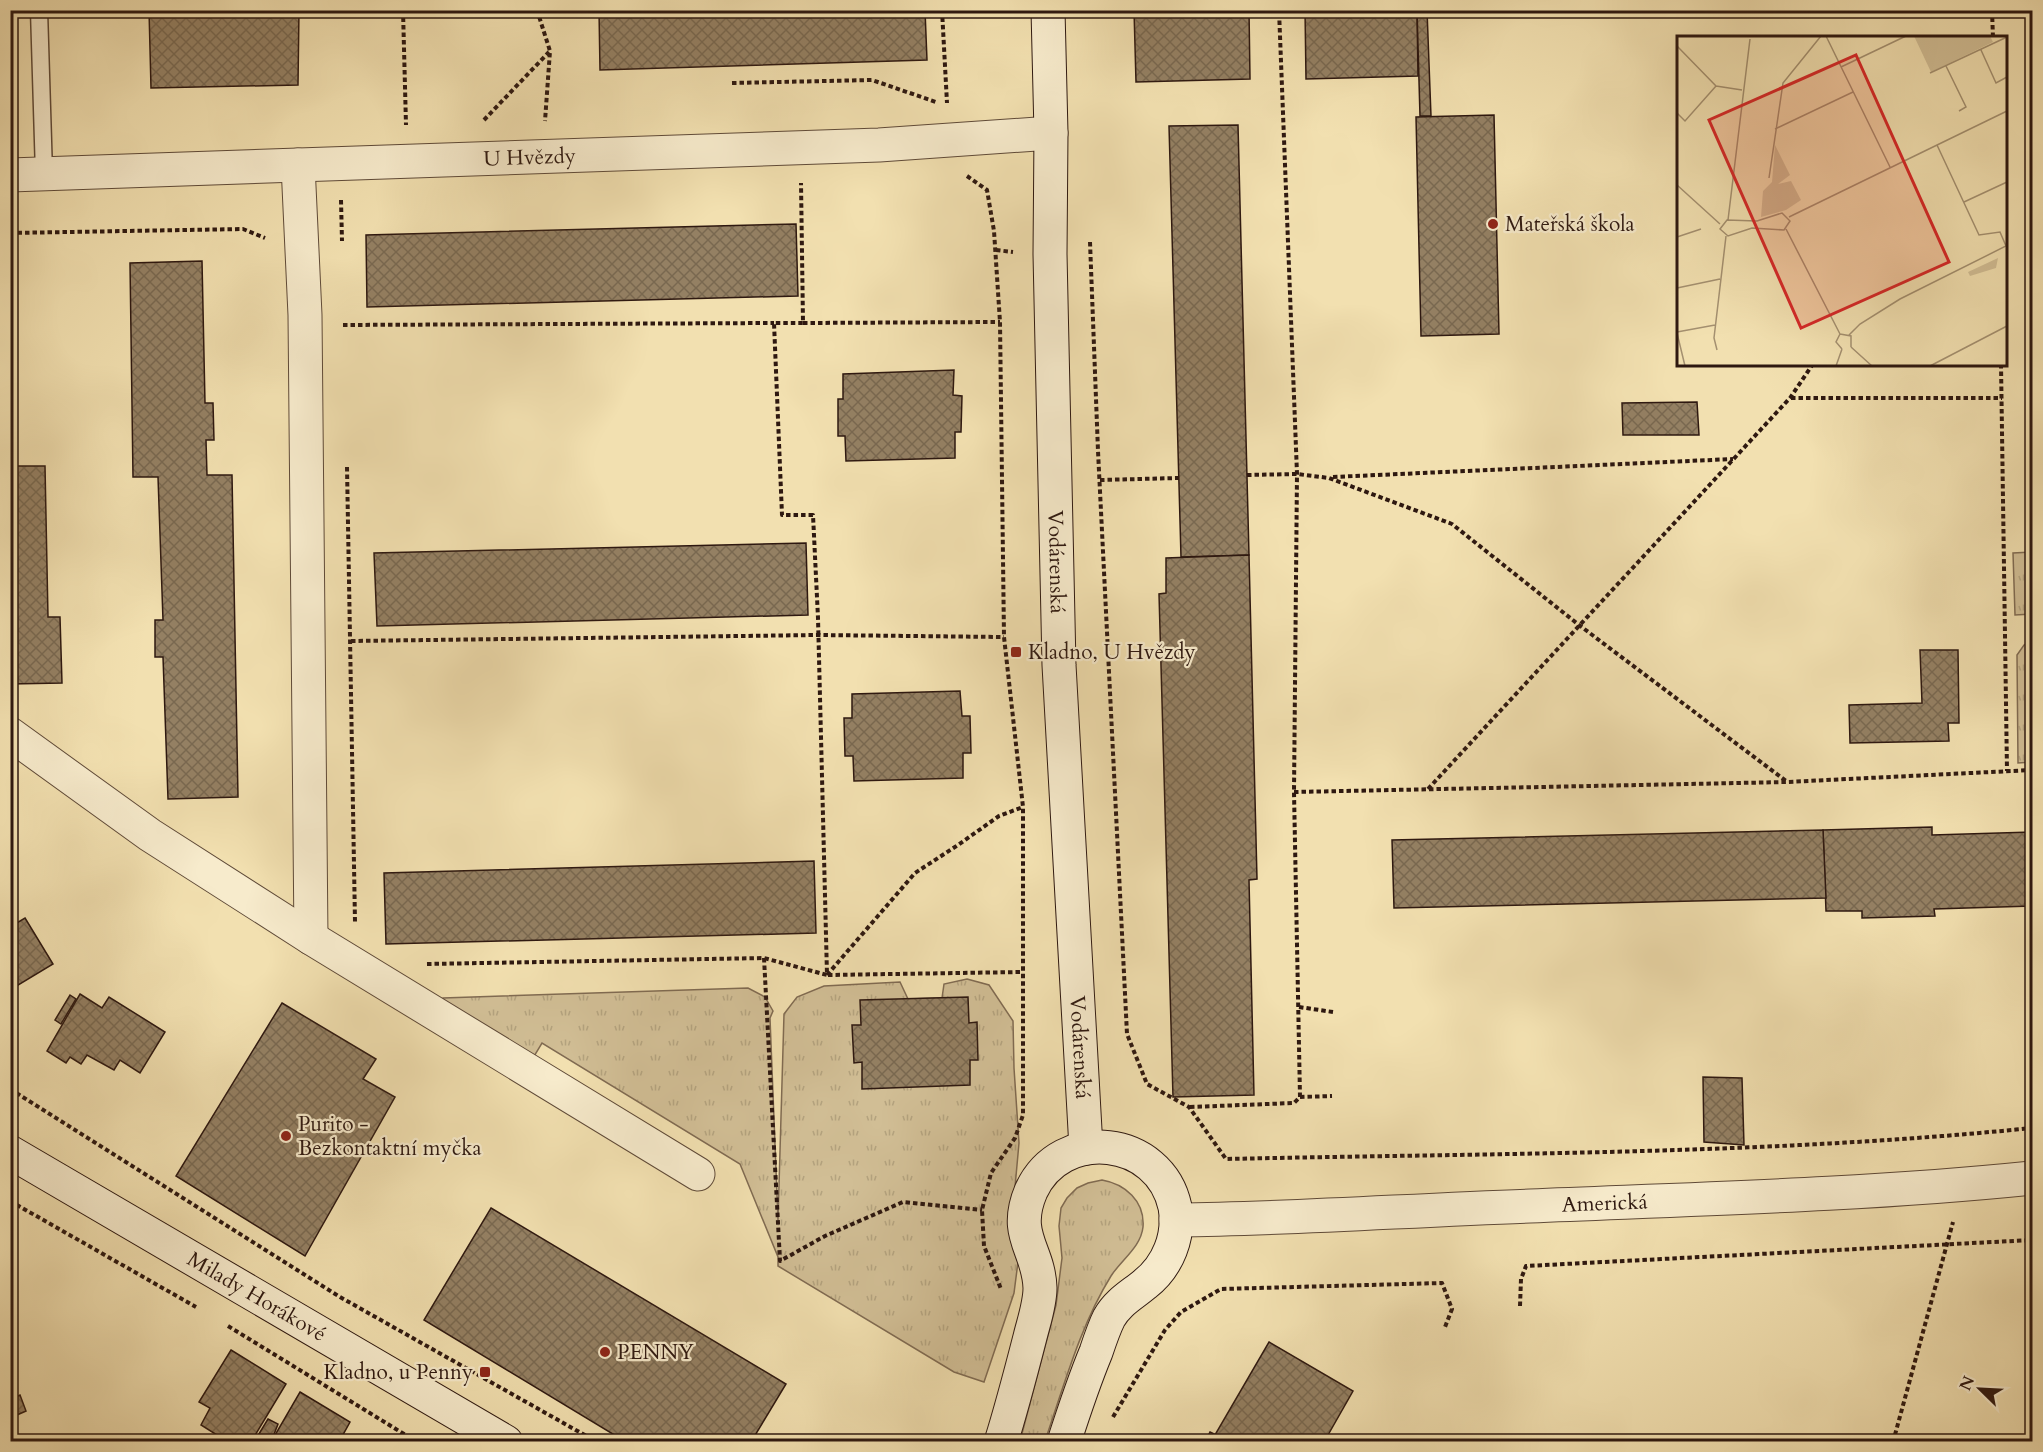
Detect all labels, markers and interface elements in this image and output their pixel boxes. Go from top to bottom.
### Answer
inset map [1677,36,2007,366]
street label: U Hvězdy [483,141,576,173]
place label: Mateřská škola [1505,210,1635,239]
marker: Mateřská škola [1486,217,1500,231]
street label: Vodárenská [1041,510,1072,614]
place label: Kladno, U Hvězdy [1028,638,1196,667]
marker: Kladno, U Hvězdy [1009,645,1023,659]
street label: Vodárenská [1063,995,1098,1100]
place label: Purito - Bezkontaktní myčka [298,1110,482,1163]
marker: Purito - Bezkontaktní myčka [279,1129,293,1143]
street label: Americká [1561,1187,1648,1219]
street label: Milady Horákové [182,1244,332,1348]
place label: PENNY [617,1338,694,1367]
marker: PENNY [598,1345,612,1359]
place label: Kladno, u Penny [323,1358,473,1387]
north arrow [1950,1359,2010,1419]
marker: Kladno, u Penny [478,1365,492,1379]
text: N [1954,1372,1980,1394]

